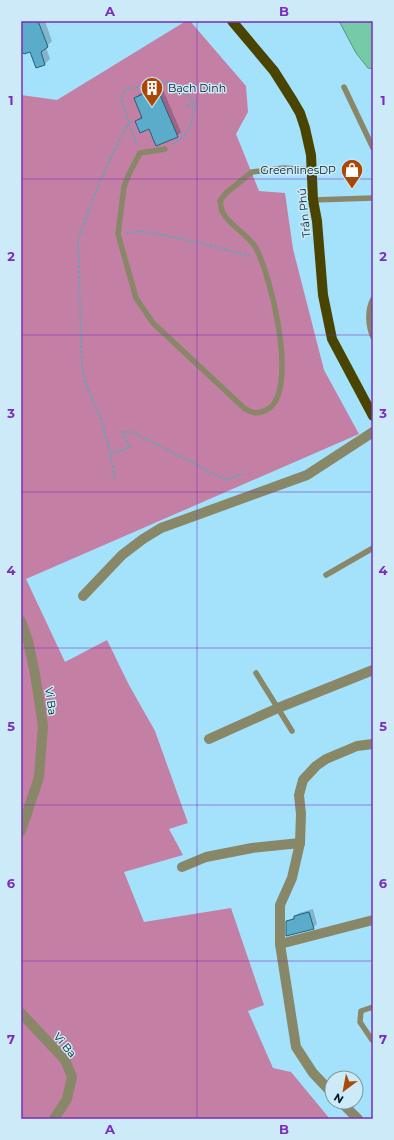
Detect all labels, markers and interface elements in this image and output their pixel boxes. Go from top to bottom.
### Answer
text: A [104,3,116,19]
text: B [279,3,289,19]
building icon: Bạch Dinh [139,75,165,108]
place label: Bạch Dinh [168,81,226,95]
text: 1 [8,92,14,108]
text: 1 [380,92,386,108]
shop icon: GreenlinesDP [339,157,365,190]
place label: GreenlinesDP [260,163,336,177]
street label: Trần Phú [294,188,314,238]
text: 2 [7,248,15,264]
text: 2 [379,248,387,264]
text: 3 [6,405,15,421]
text: 3 [378,405,387,421]
text: 4 [7,562,16,578]
text: 4 [379,562,388,578]
street label: Vi Ba [42,686,60,716]
text: 5 [7,718,15,734]
text: 5 [379,718,387,734]
text: 6 [7,875,16,891]
text: 6 [379,875,388,891]
street label: Vi Ba [51,1030,79,1060]
text: 7 [7,1031,15,1047]
text: 7 [379,1031,387,1047]
north arrow [324,1070,364,1110]
text: N [331,1090,346,1107]
text: A [104,1121,116,1137]
text: B [279,1121,289,1137]

